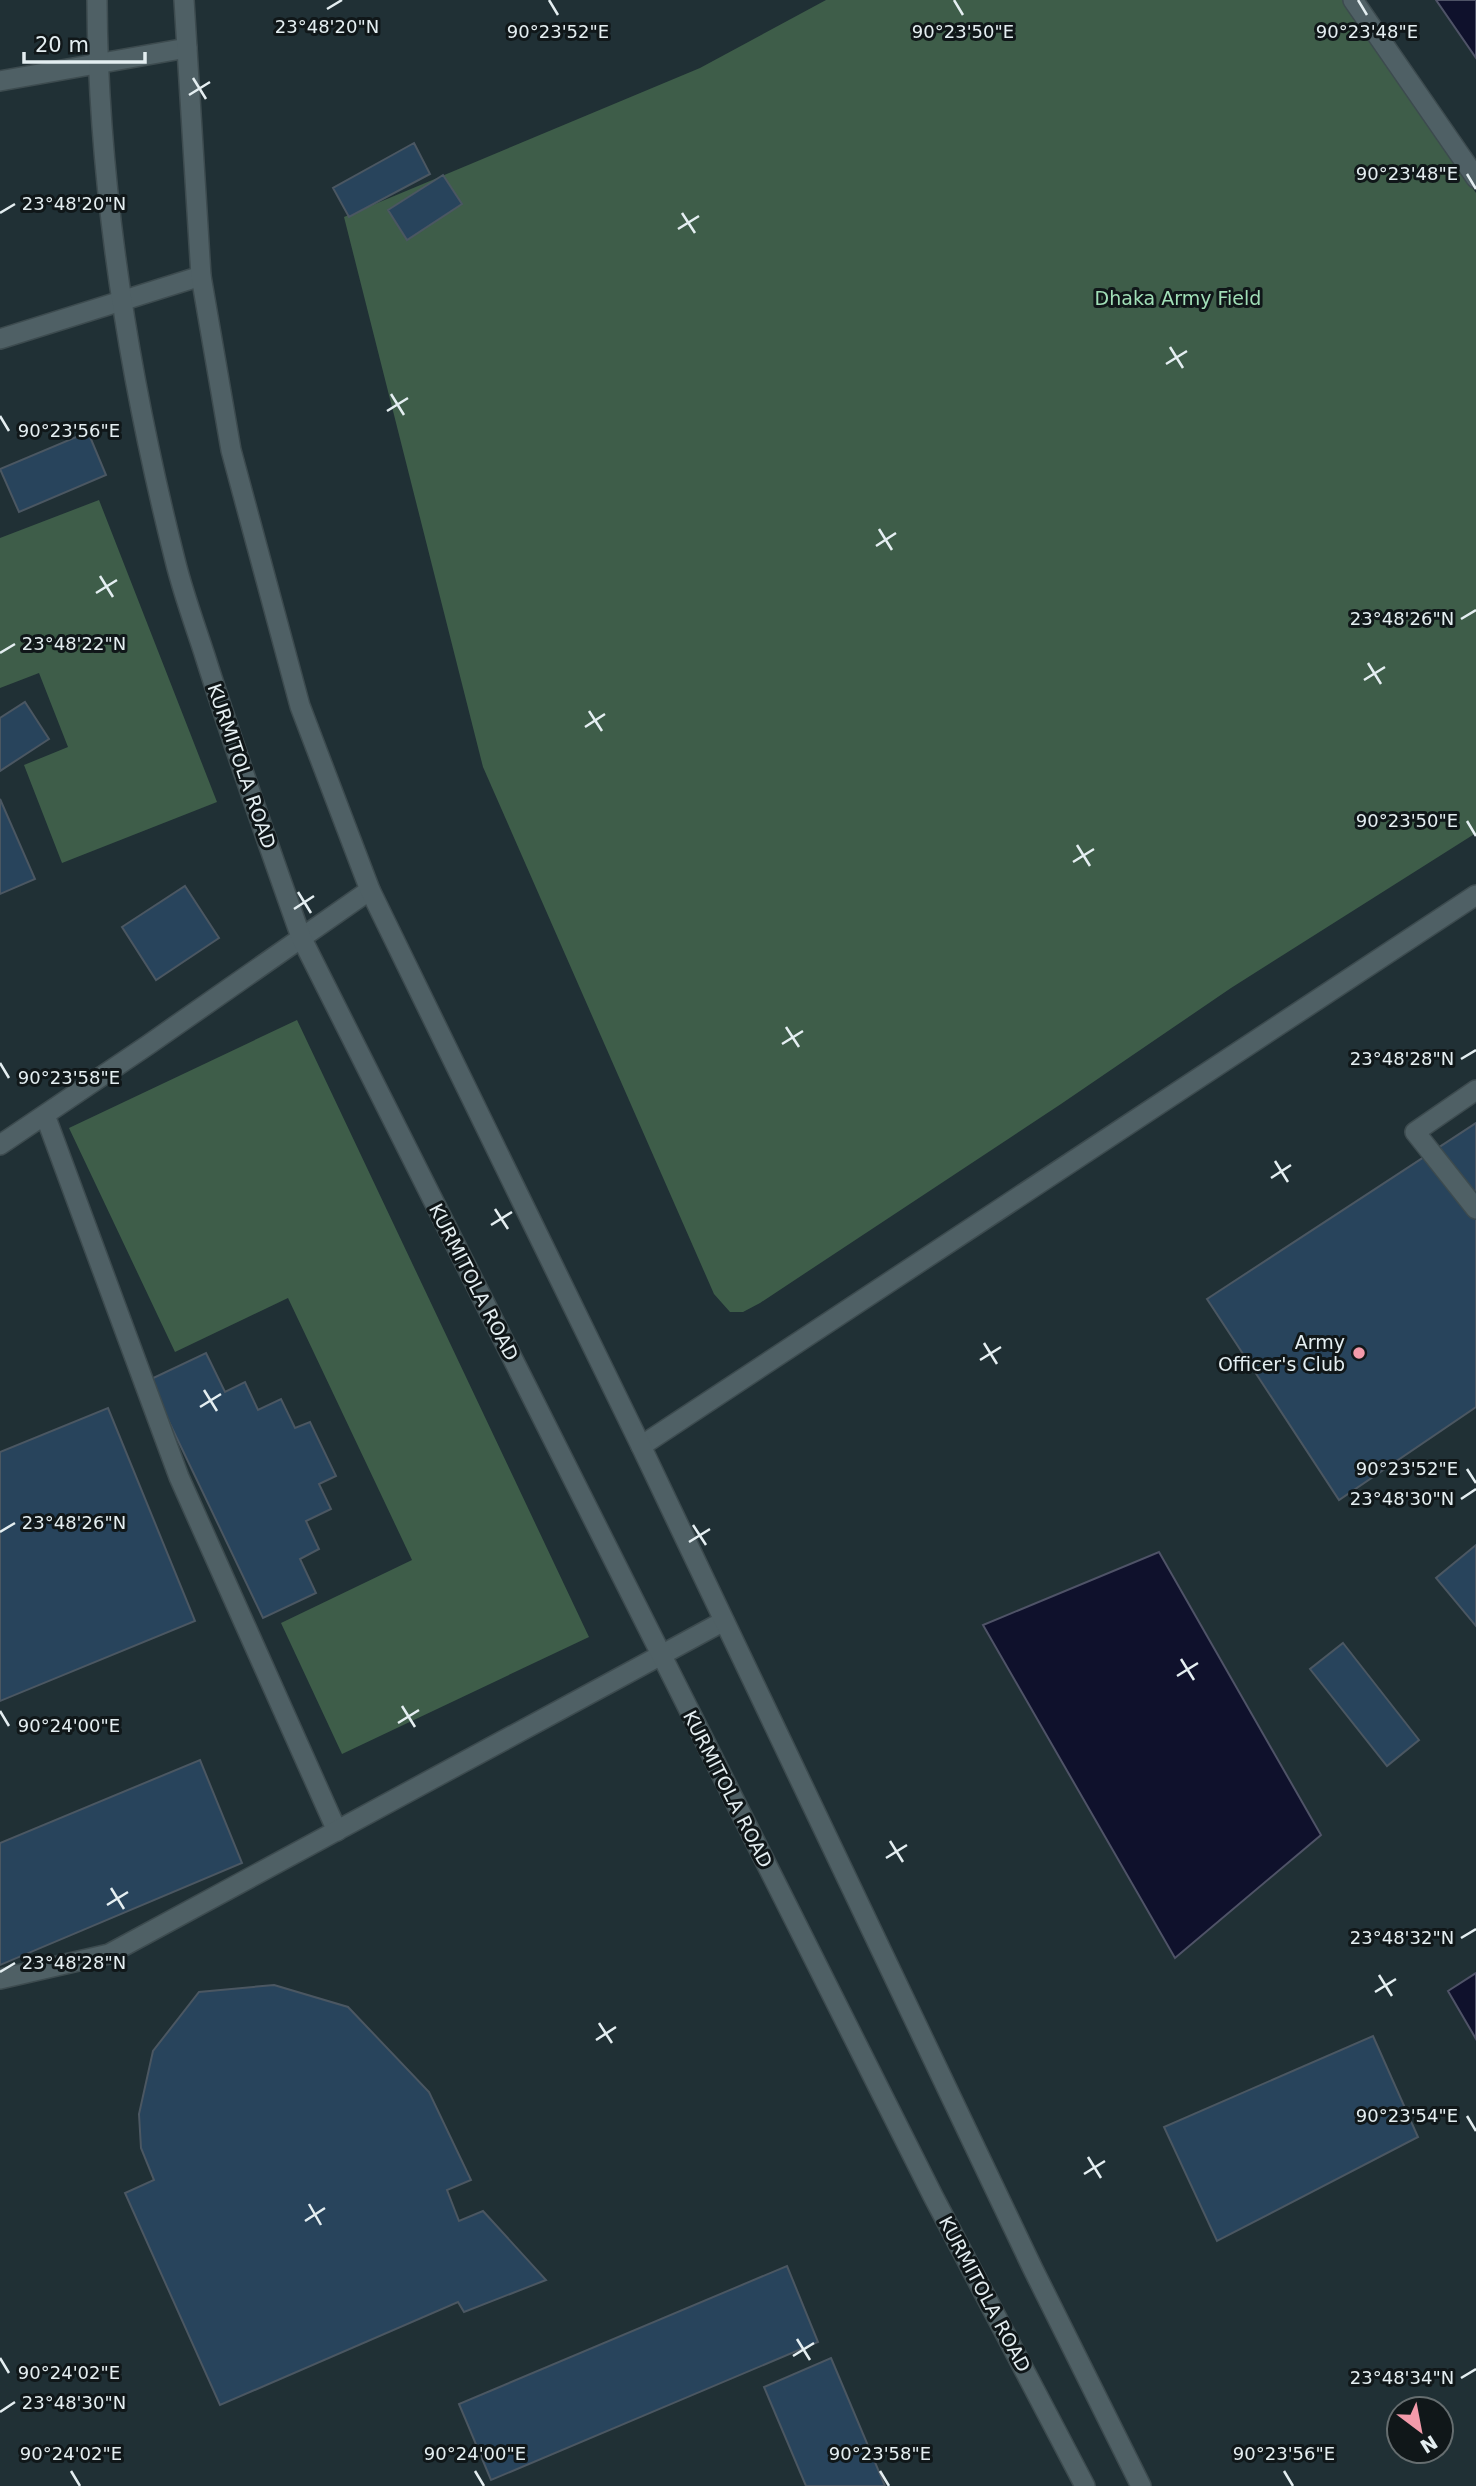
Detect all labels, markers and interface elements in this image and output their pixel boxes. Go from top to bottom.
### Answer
text: 23°48'20"N [275,16,379,37]
scale bar [24,21,145,65]
text: 90°23'52"E [507,21,609,42]
text: 90°23'50"E [912,21,1014,42]
text: 90°23'48"E [1316,21,1418,42]
text: 20 m [35,33,89,57]
text: 90°23'48"E [1356,163,1458,184]
text: 23°48'20"N [22,193,126,214]
park label: Dhaka Army Field [1095,287,1261,309]
text: 90°23'56"E [18,420,120,441]
text: 23°48'26"N [1350,608,1454,629]
text: 23°48'22"N [22,633,126,654]
street label: KURMITOLA ROAD [203,681,281,851]
text: 90°23'50"E [1356,810,1458,831]
text: 23°48'28"N [1350,1048,1454,1069]
text: 90°23'58"E [18,1067,120,1088]
street label: KURMITOLA ROAD [425,1200,523,1364]
place label: Army Officer's Club [1218,1331,1345,1375]
marker: Army Officer's Club [1351,1345,1367,1361]
text: 90°23'52"E [1356,1458,1458,1479]
text: 23°48'30"N [1350,1488,1454,1509]
text: 23°48'26"N [22,1512,126,1533]
street label: KURMITOLA ROAD [679,1707,777,1871]
text: 90°24'00"E [18,1715,120,1736]
text: 23°48'32"N [1350,1927,1454,1948]
text: 23°48'28"N [22,1952,126,1973]
text: 90°23'54"E [1356,2105,1458,2126]
street label: KURMITOLA ROAD [935,2212,1035,2376]
text: 90°24'02"E [18,2362,120,2383]
text: 23°48'34"N [1350,2367,1454,2388]
text: 23°48'30"N [22,2392,126,2413]
north arrow [1385,2395,1455,2465]
text: N [1416,2431,1442,2458]
text: 90°24'02"E [20,2443,122,2464]
text: 90°24'00"E [424,2443,526,2464]
text: 90°23'58"E [829,2443,931,2464]
text: 90°23'56"E [1233,2443,1335,2464]

